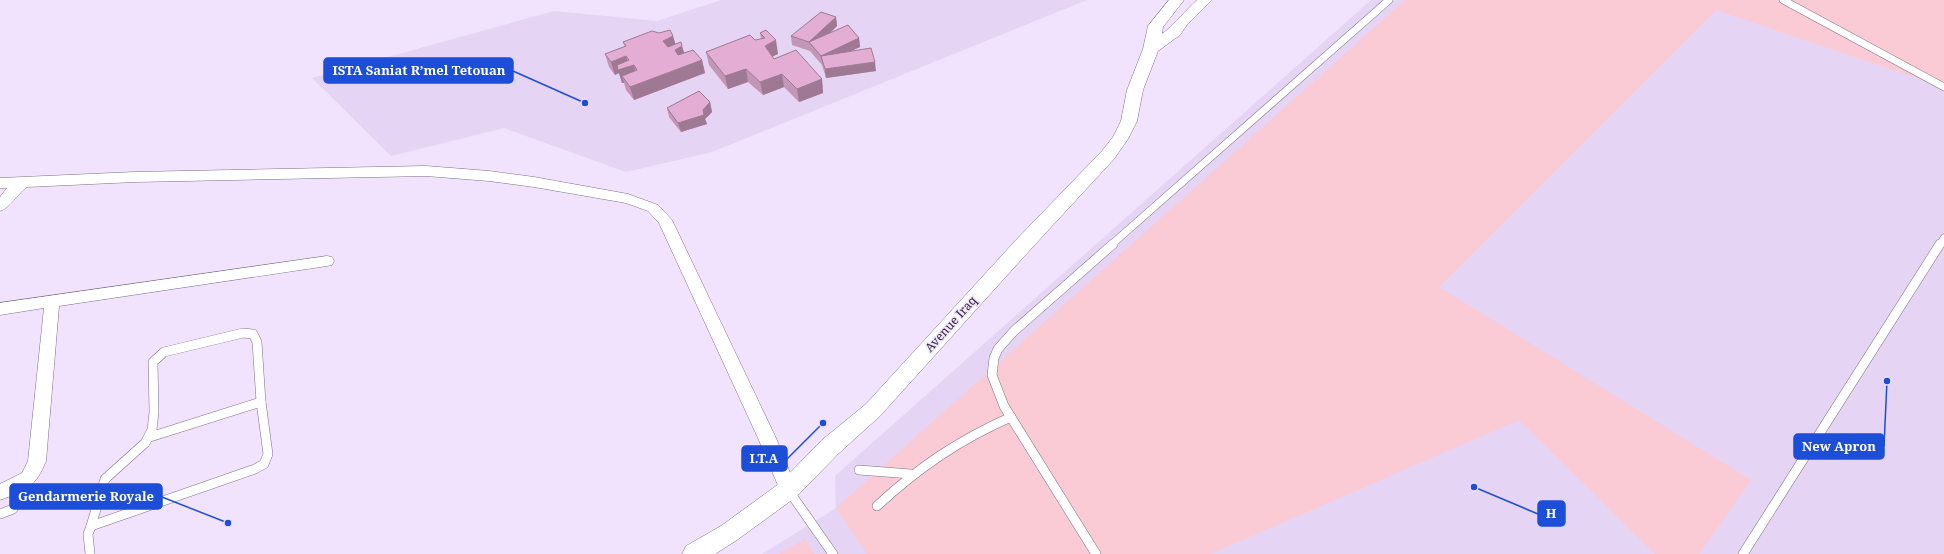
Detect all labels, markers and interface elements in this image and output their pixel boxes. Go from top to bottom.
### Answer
callout: ISTA Saniat R’mel Tetouan [324,58,513,83]
text: ISTA Saniat R’mel Tetouan [332,61,506,79]
street label: Avenue Iraq [921,292,981,355]
callout: New Apron [1794,434,1884,459]
text: New Apron [1802,437,1876,455]
callout: I.T.A [742,446,787,471]
text: I.T.A [750,449,779,467]
callout: Gendarmerie Royale [10,484,162,509]
text: Gendarmerie Royale [18,487,154,505]
callout: H [1538,501,1565,526]
text: H [1546,504,1557,522]

